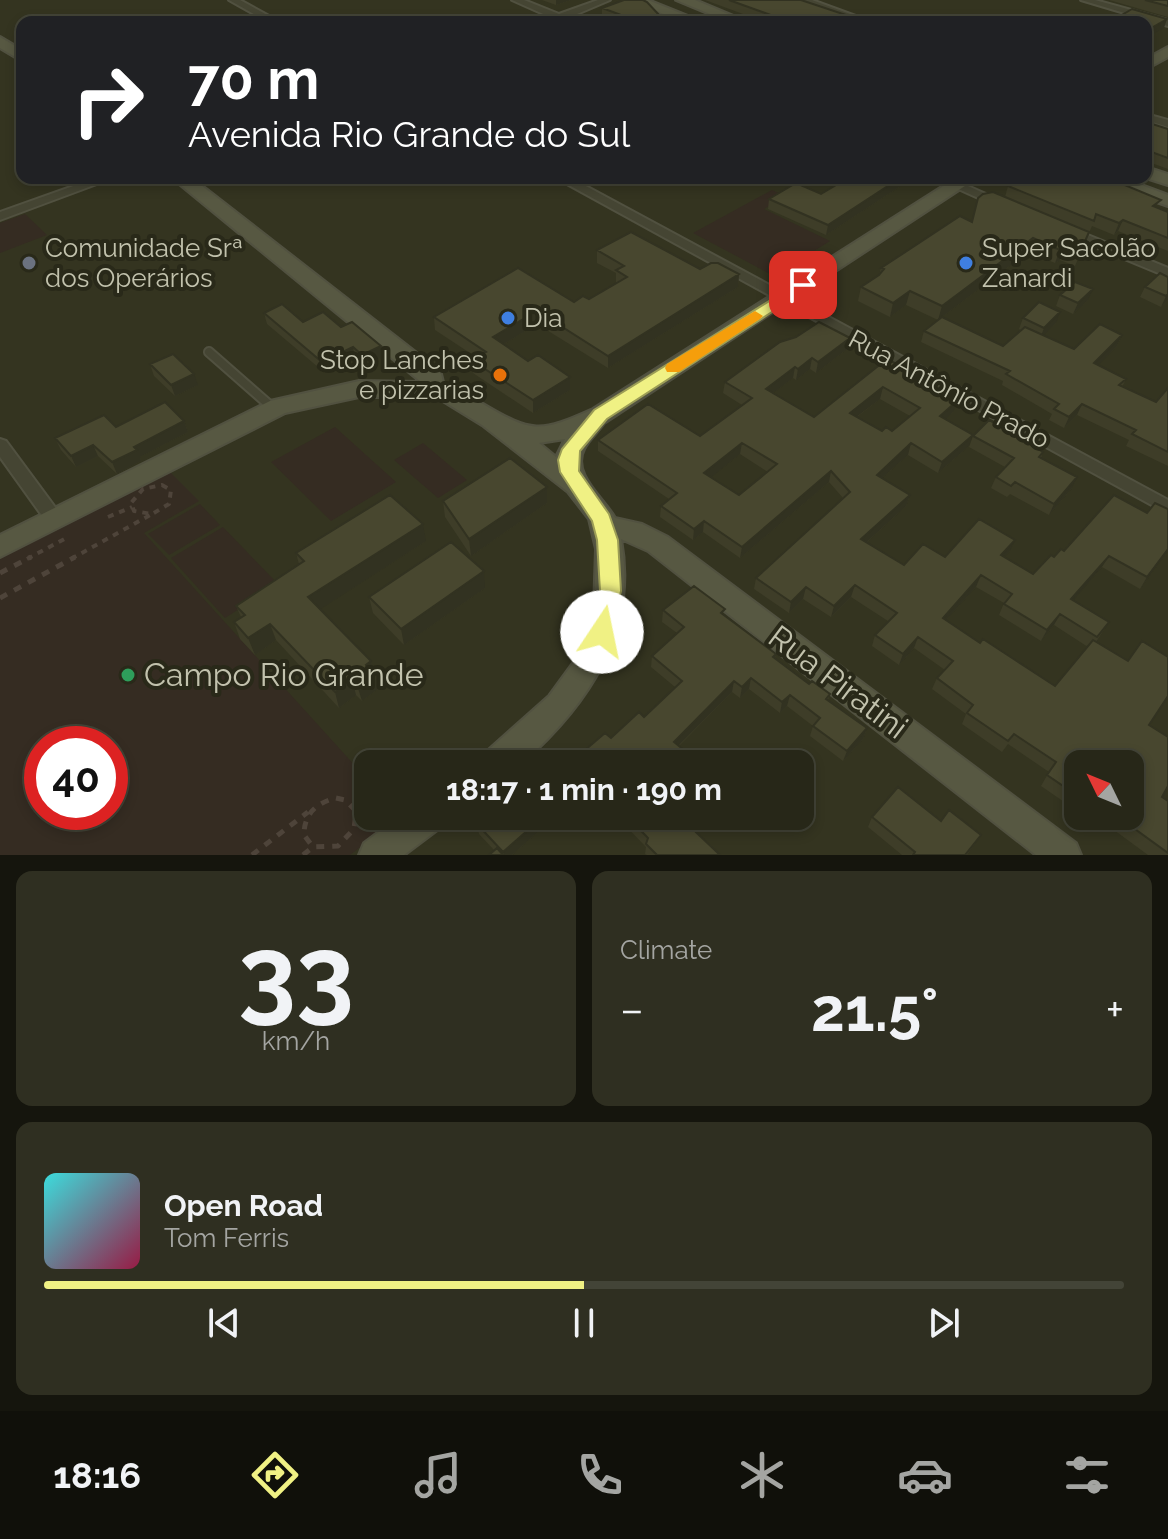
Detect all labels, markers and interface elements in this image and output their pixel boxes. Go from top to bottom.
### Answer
text: 70 m [188,46,319,112]
icon: right [56,48,160,152]
text: Avenida Rio Grande do Sul [188,113,630,155]
place label: Comunidade Srª dos Operários [45,233,243,293]
place label: Super Sacolão Zanardi [982,233,1156,293]
pin [769,251,837,319]
marker: Comunidade Srª dos Operários [20,254,38,272]
marker: Super Sacolão Zanardi [957,254,975,272]
icon: arrive [781,263,825,307]
place label: Dia [524,303,562,333]
marker: Dia [499,309,517,327]
street label: Rua Antônio Prado [844,323,1054,455]
place label: Stop Lanches e pizzarias [320,345,484,405]
marker: Stop Lanches e pizzarias [491,366,509,384]
position arrow [560,590,644,674]
street label: Rua Piratini [762,617,915,746]
place label: Campo Rio Grande [144,656,424,693]
marker: Campo Rio Grande [119,666,137,684]
speed limit sign: 40 [24,726,128,830]
north arrow [1064,750,1144,830]
map controls [1064,750,1144,830]
text: 18:17 · 1 min · 190 m [446,772,722,807]
text: 33 [238,913,354,1035]
text: Climate [620,935,712,965]
text: 21.5° [811,975,938,1045]
text: − [620,984,644,1035]
text: + [1106,984,1124,1035]
text: km/h [262,1026,330,1056]
text: Open Road [164,1188,323,1223]
text: Tom Ferris [164,1223,289,1253]
icon: previous [202,1301,246,1345]
icon: pause [562,1301,606,1345]
icon: next [922,1301,966,1345]
icon: directions [247,1447,303,1503]
icon: music [410,1447,466,1503]
icon: phone [572,1447,628,1503]
icon: climate [734,1447,790,1503]
icon: car [897,1447,953,1503]
icon: filters [1059,1447,1115,1503]
text: 18:16 [53,1454,141,1496]

